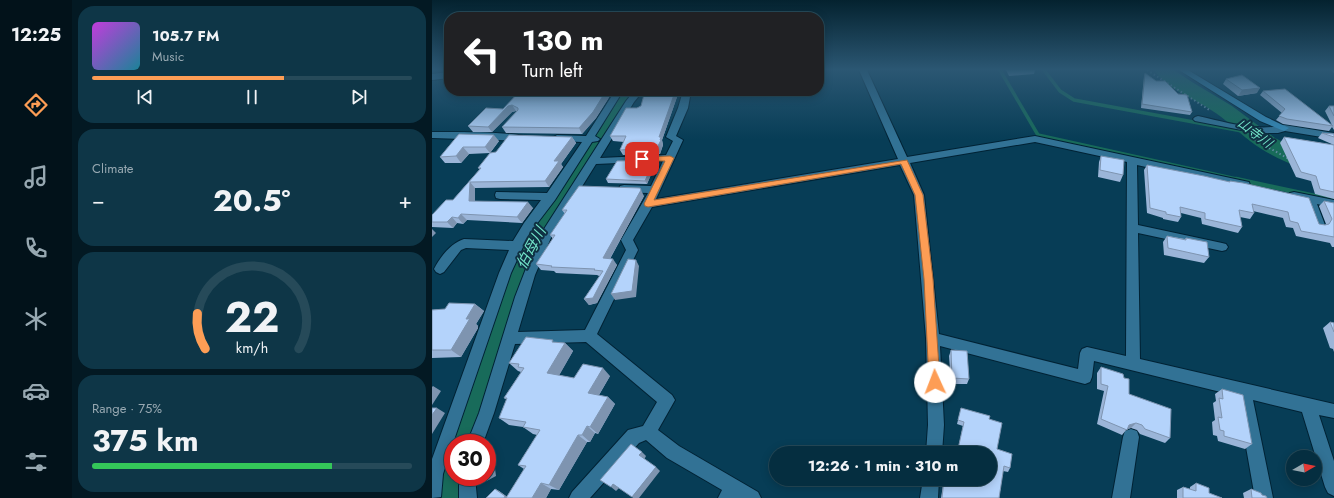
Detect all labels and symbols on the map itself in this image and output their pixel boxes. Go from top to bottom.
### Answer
water label: 山寺川 [1234,114,1278,154]
pin [625,142,659,176]
water label: 伯母川 [511,221,552,273]
position arrow [914,361,956,403]
speed limit sign: 30 [444,434,496,486]
north arrow [1286,450,1322,486]

